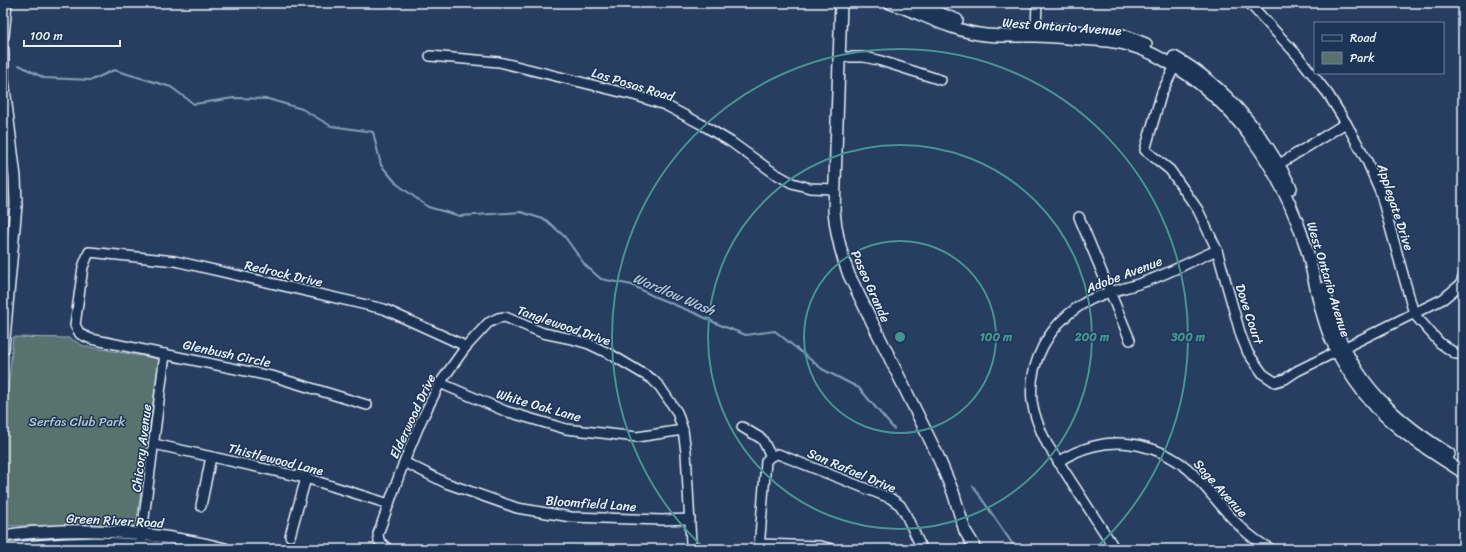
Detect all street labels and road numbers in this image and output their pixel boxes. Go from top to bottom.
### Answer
street label: West Ontario Avenue [1001,11,1122,42]
street label: Las Posas Road [589,61,678,108]
street label: Applegate Drive [1370,160,1421,254]
street label: West Ontario Avenue [1300,219,1357,340]
street label: Paseo Grande [844,246,897,327]
street label: Adobe Avenue [1082,249,1166,300]
street label: Redrock Drive [243,253,326,294]
street label: Dove Court [1229,281,1270,348]
street label: Tanglewood Drive [514,299,614,352]
street label: Glenbush Circle [181,333,273,374]
street label: Elderwood Drive [383,370,442,463]
street label: White Oak Lane [494,382,584,429]
street label: Chicory Avenue [125,402,158,493]
street label: Thistlewood Lane [226,437,326,482]
street label: San Rafael Drive [804,441,900,499]
street label: Sage Avenue [1188,454,1254,523]
street label: Bloomfield Lane [545,489,638,518]
street label: Green River Road [66,506,166,535]

